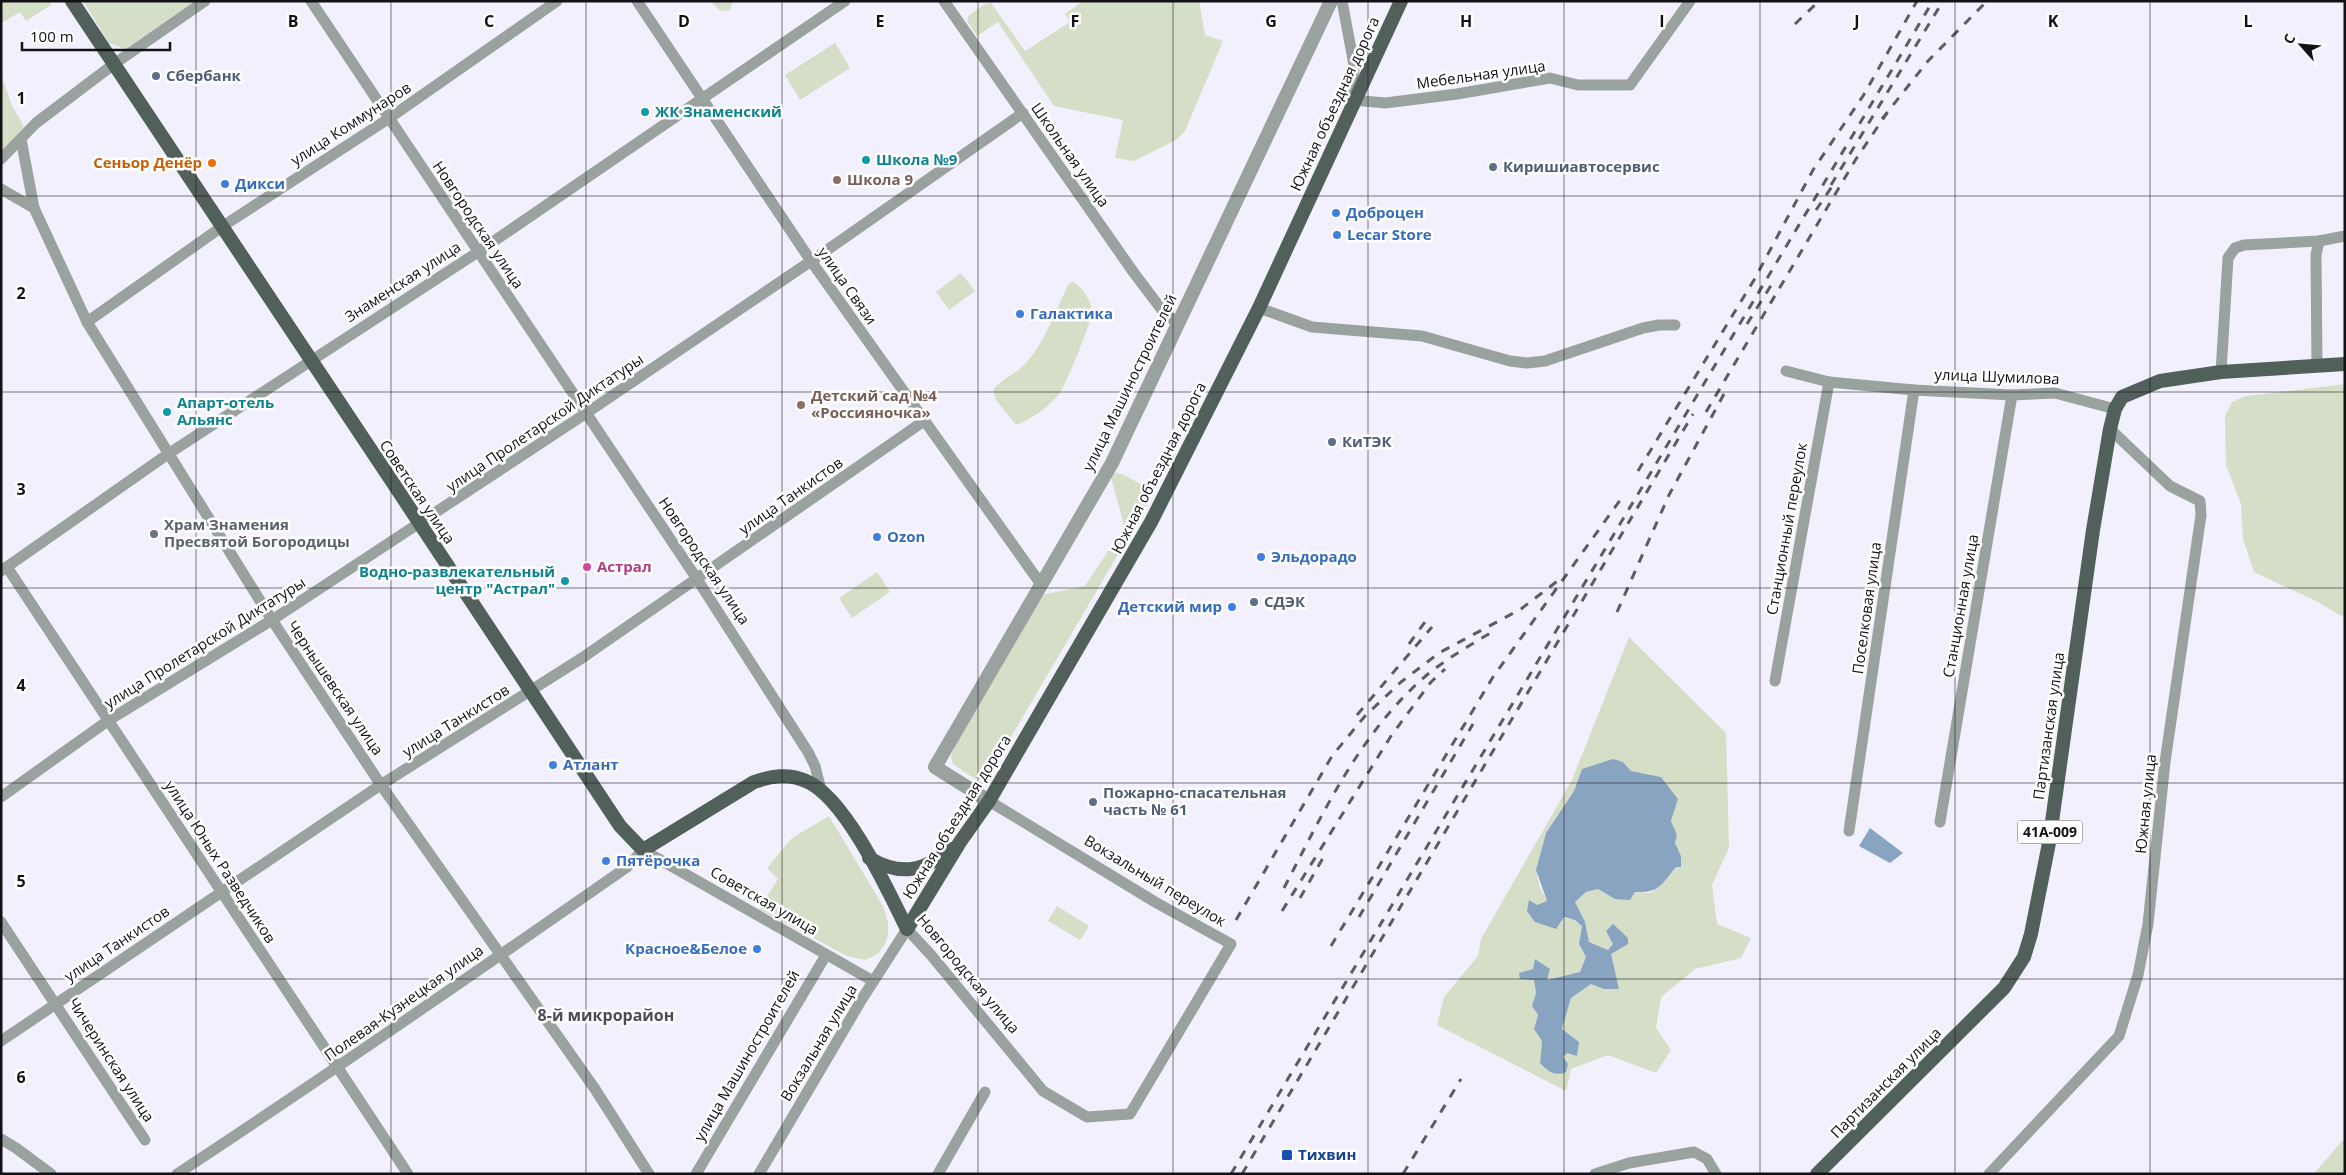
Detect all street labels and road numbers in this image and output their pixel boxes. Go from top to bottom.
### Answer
street label: Южная объездная дорога [1285,13,1383,194]
street label: Мебельная улица [1415,55,1547,93]
street label: улица Коммунаров [286,77,414,170]
street label: Школьная улица [1027,98,1114,211]
street label: Новгородская улица [429,157,529,292]
street label: Знаменская улица [341,236,464,326]
street label: улица Связи [814,243,882,328]
street label: улица Машиностроителей [1077,291,1181,474]
street label: улица Пролетарской Диктатуры [442,349,647,496]
street label: улица Шумилова [1934,364,2060,388]
street label: Южная объездная дорога [1106,378,1210,557]
street label: Советская улица [376,436,460,547]
street label: Станционный переулок [1761,441,1811,616]
street label: улица Танкистов [735,452,846,539]
street label: Новгородская улица [655,493,755,628]
street label: Станционная улица [1938,533,1982,679]
street label: Поселковая улица [1847,540,1885,675]
street label: улица Пролетарской Диктатуры [100,572,309,713]
street label: Чернышевская улица [283,616,388,759]
street label: Партизанская улица [2028,651,2068,801]
street label: улица Танкистов [398,679,513,761]
street label: Южная объездная дорога [897,731,1015,902]
street label: Южная улица [2130,753,2160,855]
street label: улица Юных Разведчиков [161,776,281,947]
road number: 41А-009 [2018,820,2082,844]
street label: Вокзальный переулок [1081,830,1230,931]
street label: Советская улица [707,861,822,939]
street label: улица Танкистов [60,901,173,986]
street label: Новгородская улица [913,910,1025,1037]
street label: Полевая-Кузнецкая улица [320,940,487,1065]
street label: улица Машиностроителей [689,966,803,1145]
street label: Вокзальная улица [775,980,861,1105]
street label: Чичеринская улица [64,993,160,1125]
street label: Партизанская улица [1826,1023,1945,1142]

